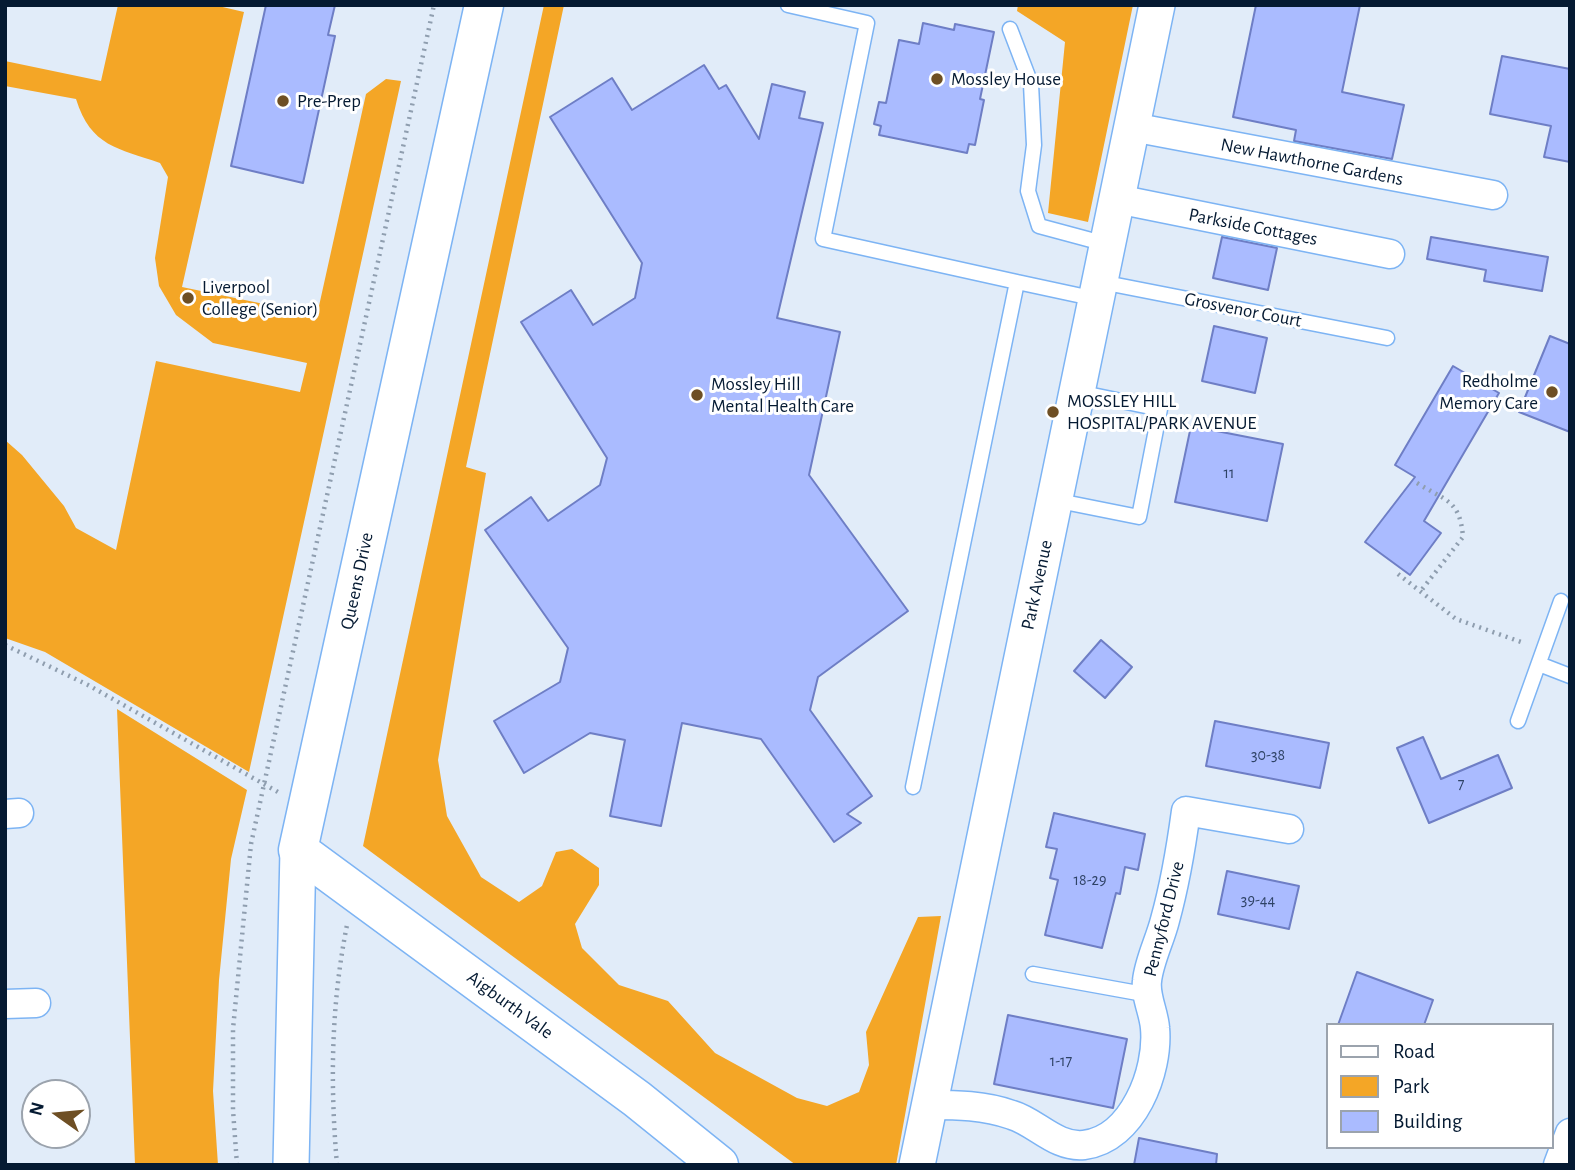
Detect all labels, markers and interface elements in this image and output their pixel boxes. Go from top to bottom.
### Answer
place label: Mossley House [951,68,1061,90]
marker: Mossley House [929,71,945,87]
place label: Pre-Prep [297,90,361,112]
marker: Pre-Prep [275,93,291,109]
street label: New Hawthorne Gardens [1219,133,1405,191]
street label: Parkside Cottages [1187,203,1319,251]
place label: Liverpool College (Senior) [202,276,318,320]
street label: Grosvenor Court [1183,287,1303,333]
marker: Liverpool College (Senior) [180,290,196,306]
place label: Redholme Memory Care [1439,370,1538,414]
place label: Mossley Hill Mental Health Care [711,373,854,417]
marker: Redholme Memory Care [1544,384,1560,400]
marker: Mossley Hill Mental Health Care [689,387,705,403]
place label: MOSSLEY HILL HOSPITAL/PARK AVENUE [1067,390,1256,434]
marker: MOSSLEY HILL HOSPITAL/PARK AVENUE [1045,404,1061,420]
house number: 11 [1223,463,1235,483]
street label: Queens Drive [336,530,378,632]
street label: Park Avenue [1016,538,1058,632]
house number: 30-38 [1251,745,1285,765]
house number: 7 [1458,774,1464,794]
street label: Pennyford Drive [1139,859,1189,979]
house number: 18-29 [1074,870,1106,890]
house number: 39-44 [1241,890,1275,910]
street label: Aigburth Vale [462,966,558,1044]
legend [1326,1023,1554,1149]
text: Road [1393,1041,1435,1062]
house number: 1-17 [1050,1051,1072,1071]
text: Park [1393,1076,1429,1097]
north arrow [21,1079,91,1149]
text: N [26,1100,48,1118]
text: Building [1393,1111,1462,1132]

